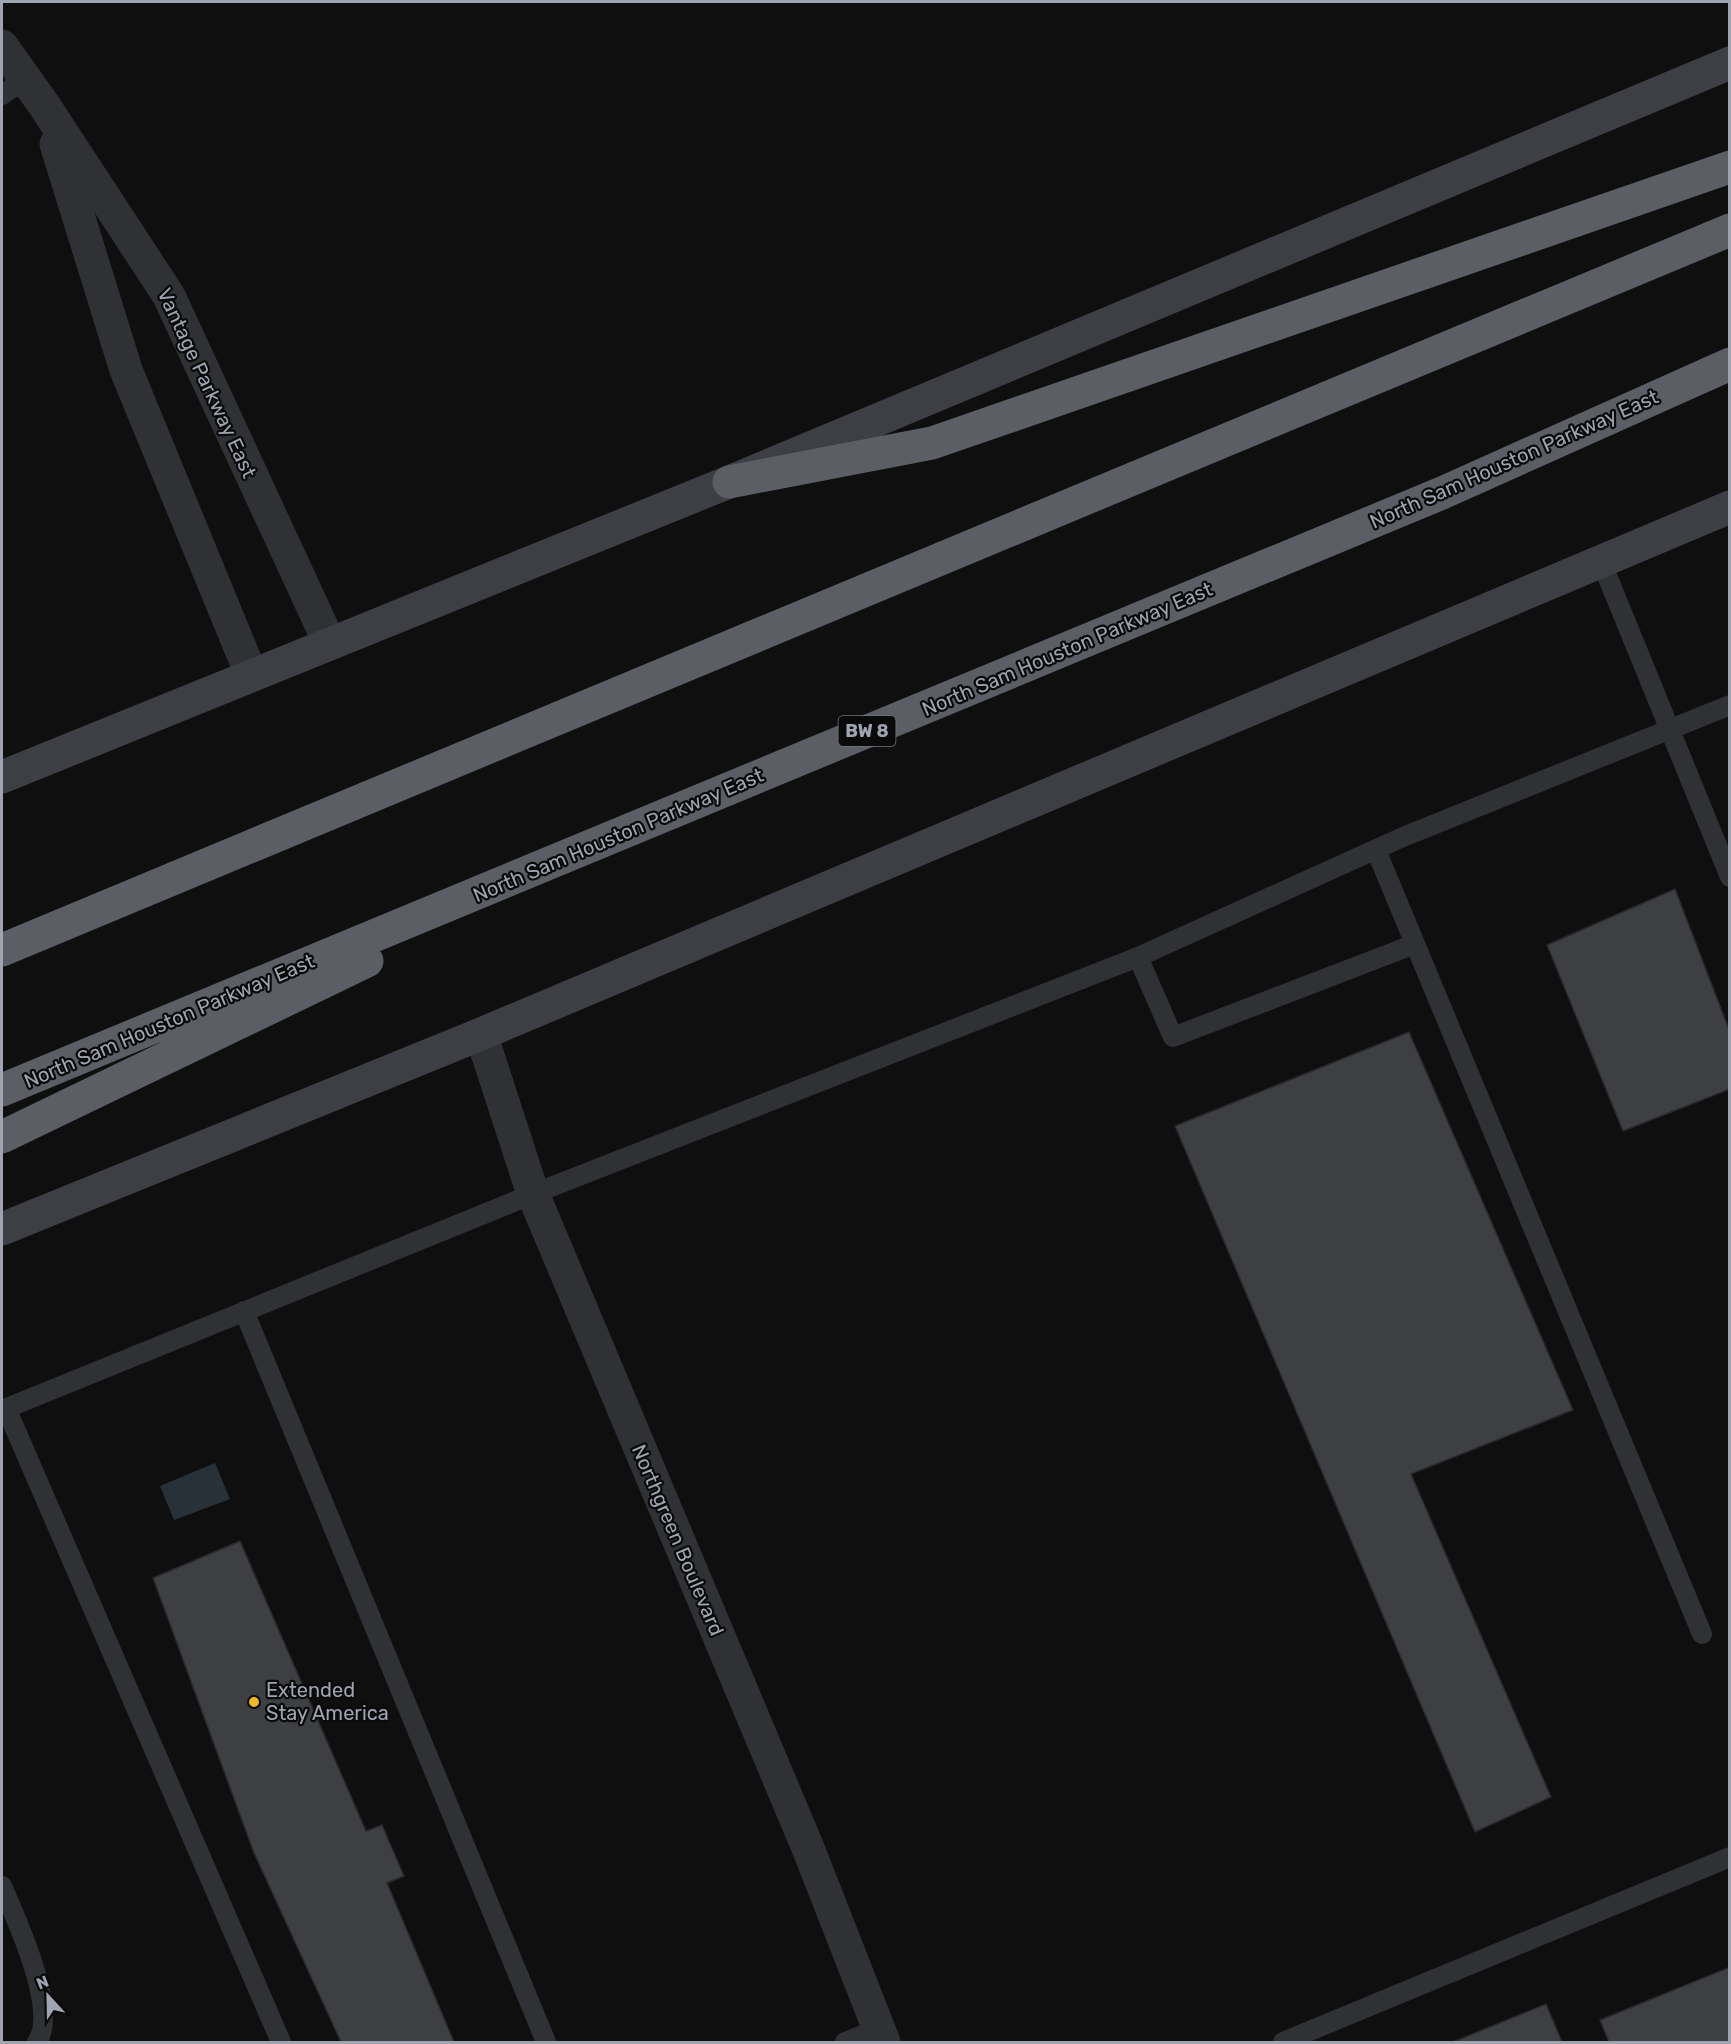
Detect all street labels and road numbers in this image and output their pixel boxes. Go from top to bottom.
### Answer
street label: Vantage Parkway East [152,284,262,482]
street label: North Sam Houston Parkway East [1366,384,1662,534]
street label: North Sam Houston Parkway East [918,577,1216,721]
road number: BW 8 [838,716,896,746]
street label: North Sam Houston Parkway East [469,763,767,907]
street label: North Sam Houston Parkway East [20,949,318,1093]
street label: Northgreen Boulevard [627,1441,729,1639]

